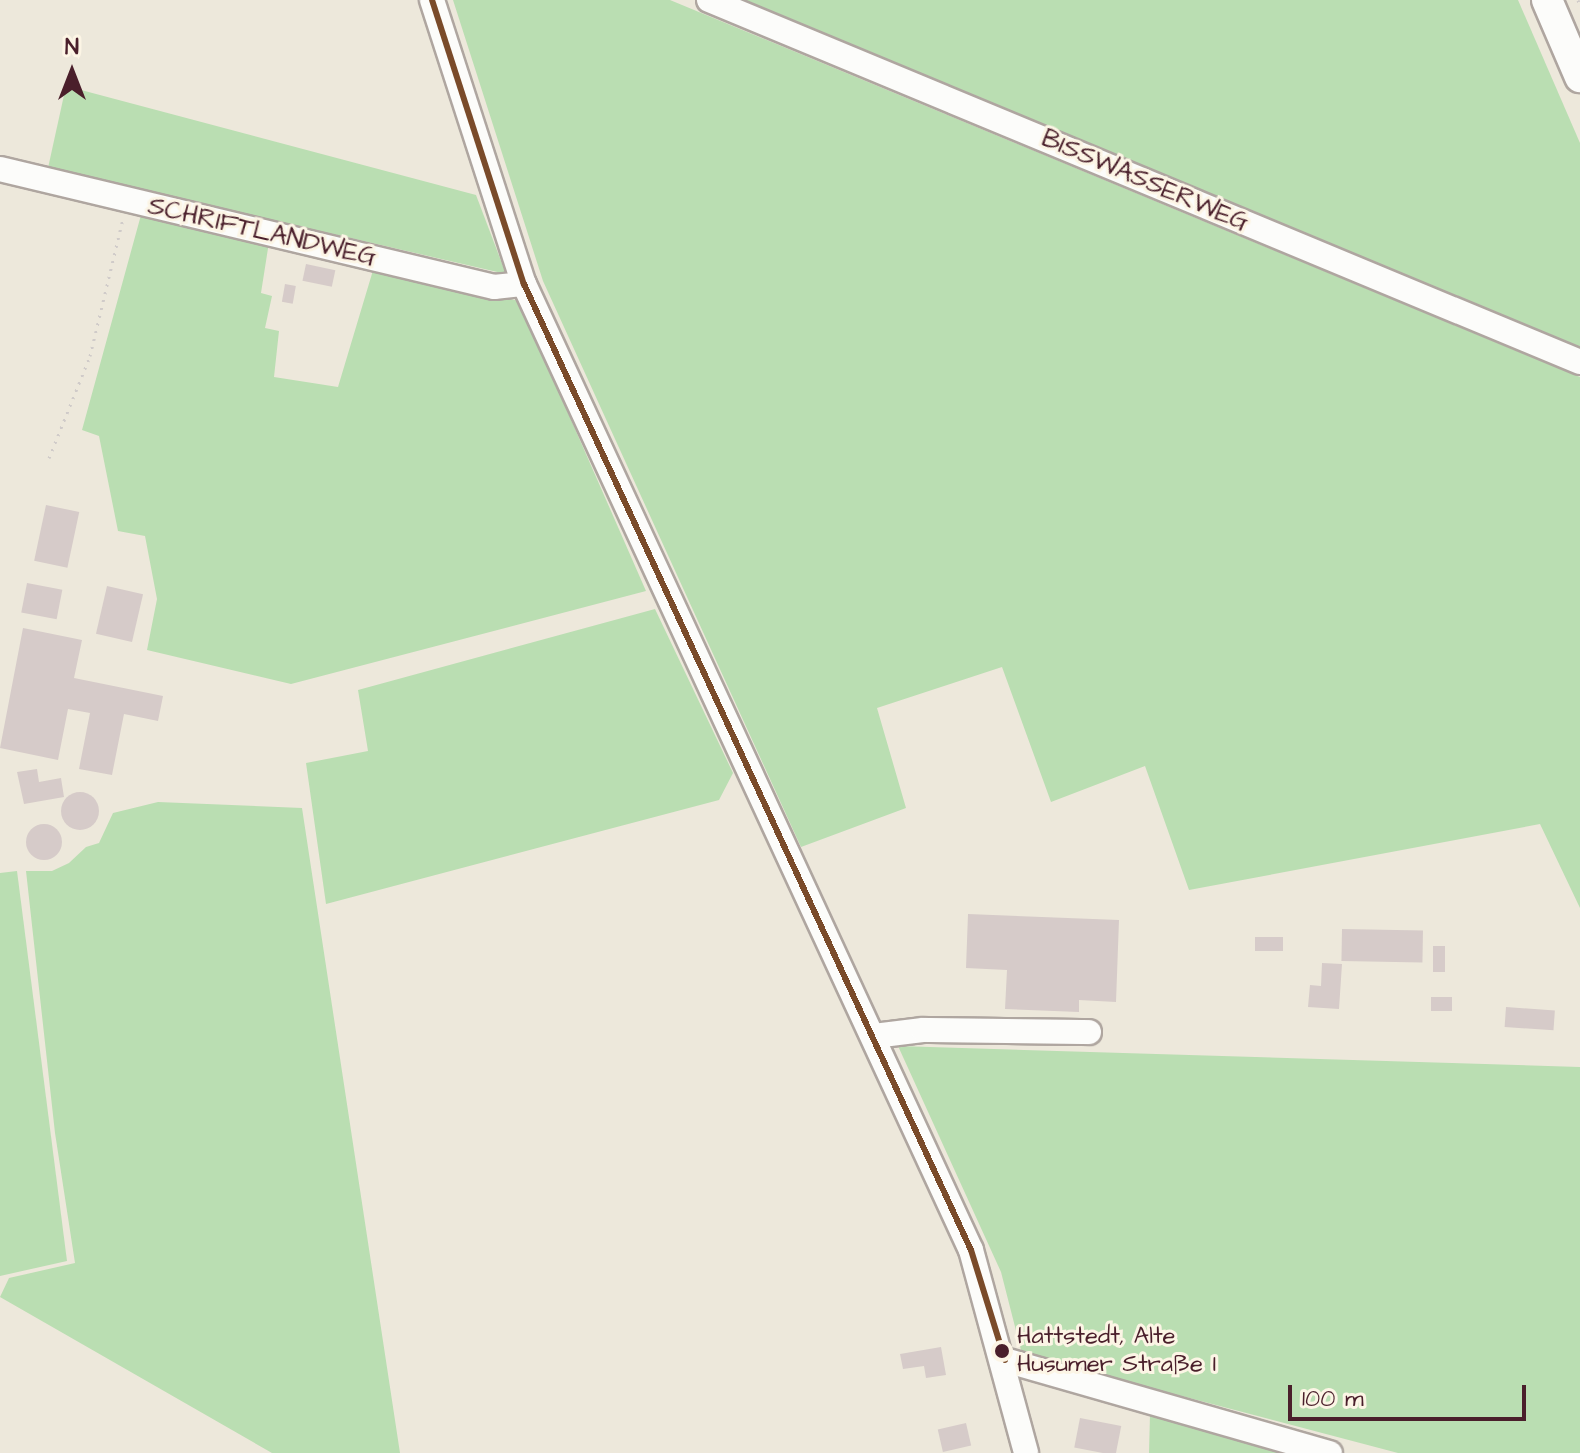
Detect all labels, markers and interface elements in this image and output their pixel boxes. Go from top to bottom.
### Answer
north arrow [32,32,112,112]
text: N [65,32,79,63]
street label: BISSWASSERWEG [1037,123,1253,239]
street label: SCHRIFTLANDWEG [145,191,379,273]
place label: Hattstedt, Alte Husumer Straße I [1017,1323,1216,1379]
marker: Hattstedt, Alte Husumer Straße I [994,1343,1010,1359]
scale bar [1292,1369,1530,1419]
text: 100 m [1302,1382,1364,1416]

